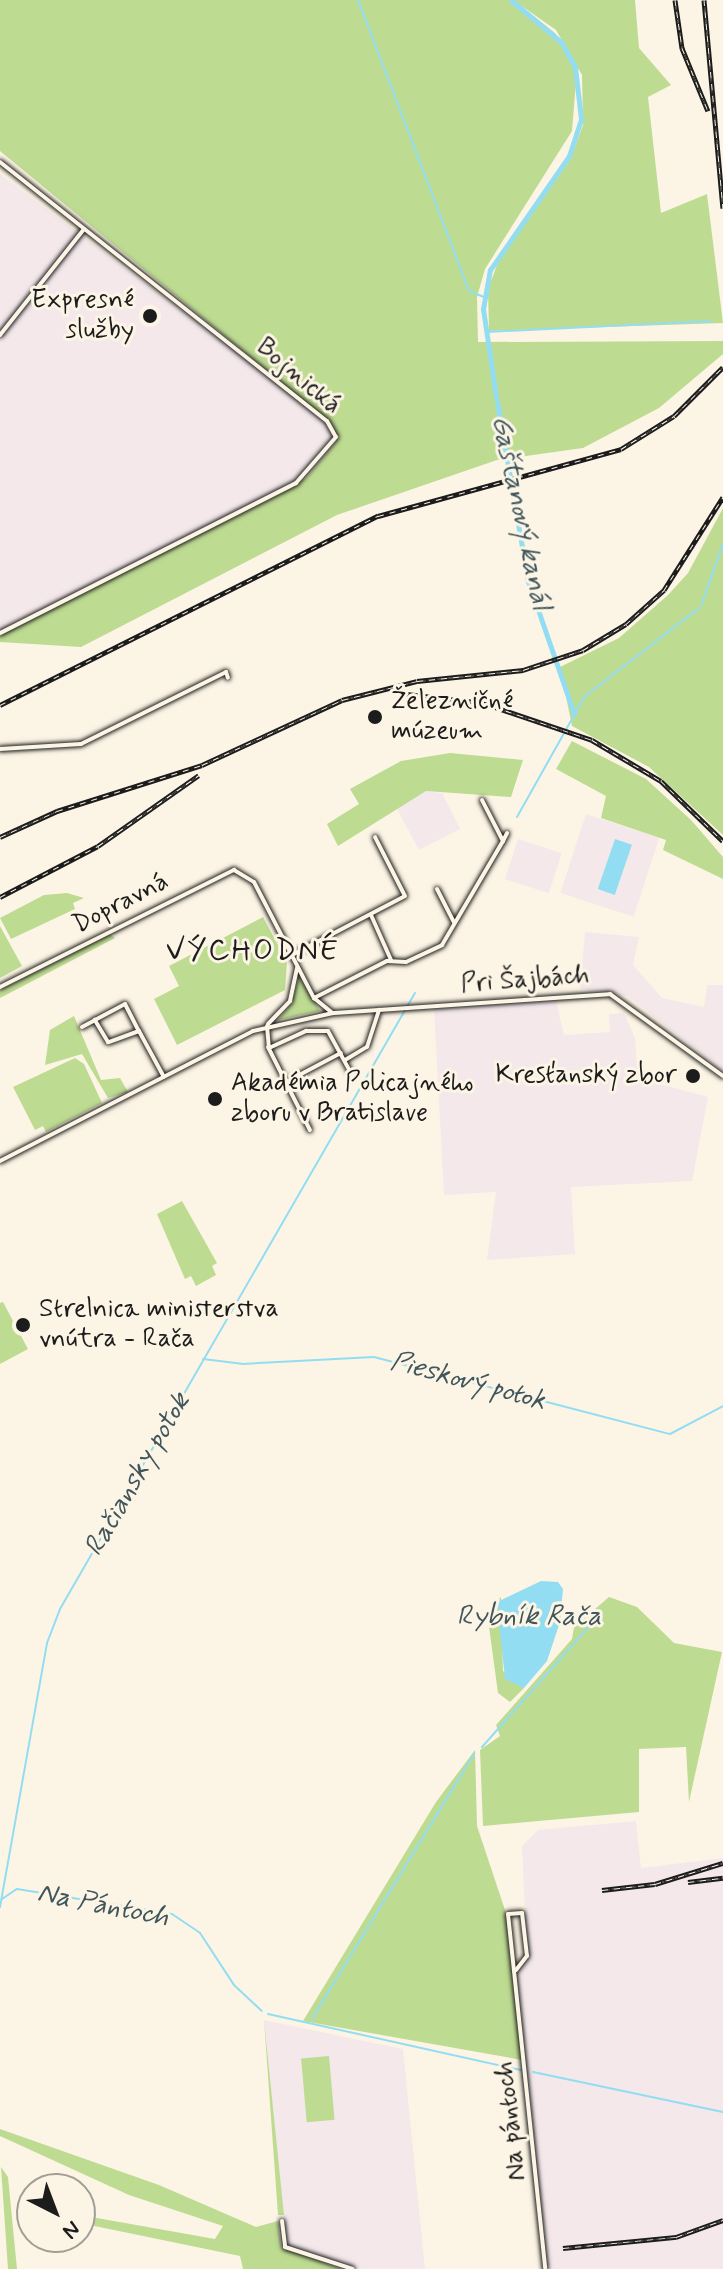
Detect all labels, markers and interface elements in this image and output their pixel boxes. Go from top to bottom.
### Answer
place label: Expresné služby [31,285,134,346]
marker: Expresné služby [141,307,159,325]
street label: Bojnická [249,332,347,422]
water label: Gaštanový kanál [483,413,557,613]
place label: Železničné múzeum [391,686,513,748]
marker: Železničné múzeum [366,708,384,726]
street label: Dopravná [68,867,174,941]
district label: VÝCHODNÉ [167,933,339,969]
street label: Pri Šajbách [460,961,590,1001]
place label: Kresťanský zbor [495,1060,677,1092]
marker: Kresťanský zbor [684,1067,702,1085]
place label: Akadémia Policajného zboru v Bratislave [231,1068,472,1130]
marker: Akadémia Policajného zboru v Bratislave [206,1090,224,1108]
place label: Strelnica ministerstva vnútra - Rača [39,1294,279,1356]
marker: Strelnica ministerstva vnútra - Rača [14,1316,32,1334]
water label: Pieskový potok [387,1345,549,1419]
water label: Račiansky potok [79,1389,197,1561]
water label: Rybník Rača [456,1600,602,1634]
water label: Na Pántoch [34,1877,172,1935]
street label: Na pántoch [490,2060,534,2182]
north arrow [16,2173,96,2253]
text: N [56,2214,86,2245]

